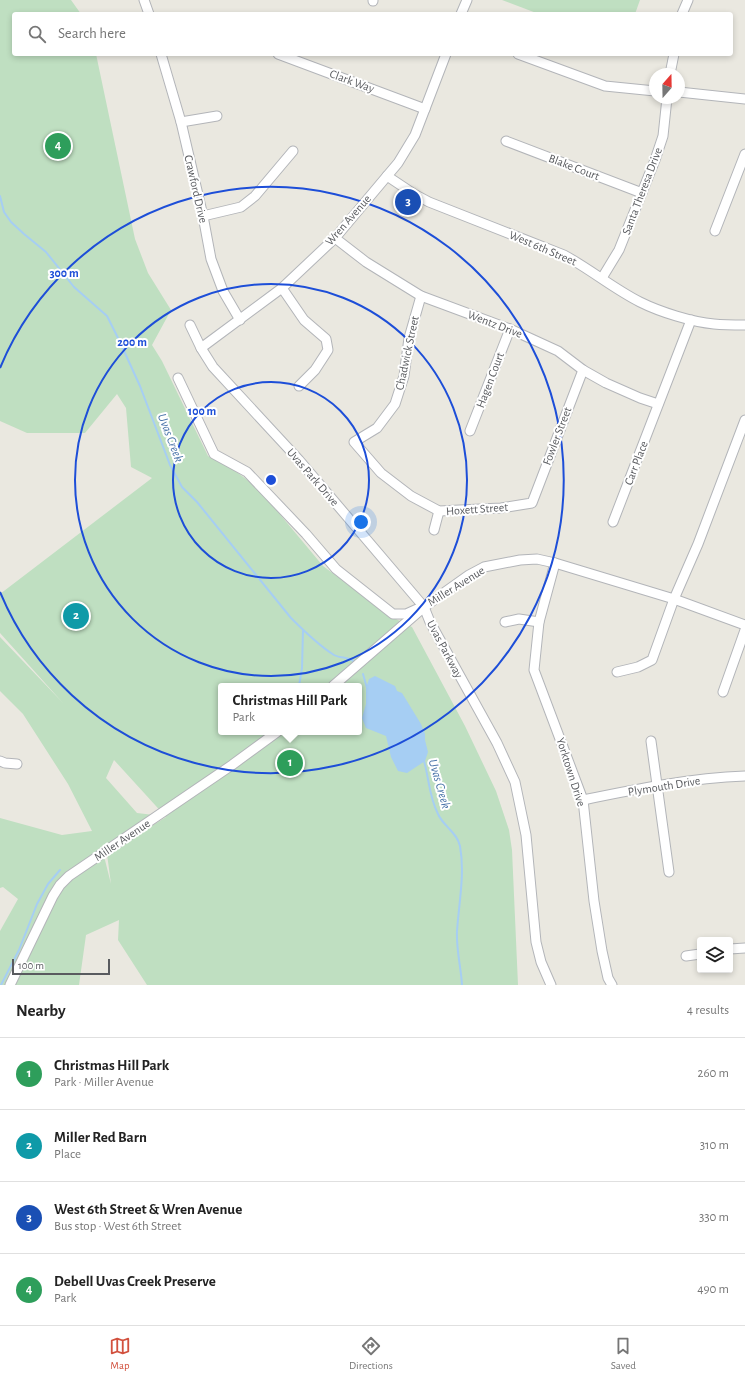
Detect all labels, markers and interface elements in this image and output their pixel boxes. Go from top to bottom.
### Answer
search box [12,12,733,56]
icon: search [26,23,48,45]
text: Search here [58,26,126,41]
street label: Clark Way [328,67,376,96]
north arrow [649,68,685,104]
pin: 4 [45,131,71,161]
street label: Santa Theresa Drive [620,146,664,236]
street label: Blake Court [547,152,601,182]
street label: Crawford Drive [182,154,210,224]
pin: 3 [395,187,421,217]
street label: Wren Avenue [323,192,373,248]
street label: West 6th Street [508,228,579,268]
text: 300 m [49,267,79,279]
street label: Wentz Drive [466,308,524,340]
street label: Chadwick Street [393,315,421,391]
text: 200 m [117,336,147,348]
street label: Hagen Court [474,350,506,410]
text: 100 m [188,405,216,417]
street label: Fowler Street [540,405,574,467]
water label: Uvas Creek [155,412,185,464]
street label: Carr Place [622,439,650,487]
street label: Uvas Park Drive [285,446,341,508]
centre of rings [264,473,278,487]
street label: Hoxett Street [446,501,509,517]
your location [351,512,371,532]
street label: Miller Avenue [425,564,487,608]
pin: 2 [63,601,89,631]
street label: Uvas Parkway [424,618,465,680]
popup [218,683,362,735]
text: Christmas Hill Park [232,693,348,708]
text: Park [232,711,255,724]
street label: Yorktown Drive [554,736,588,808]
pin: 1 [277,748,303,778]
water label: Uvas Creek [426,758,452,810]
street label: Plymouth Drive [627,774,701,799]
street label: Miller Avenue [92,817,152,863]
map controls [697,937,733,973]
button: layers [697,937,733,973]
scale bar [12,957,110,976]
text: 100 m [18,960,44,971]
text: Nearby [16,1002,66,1019]
text: 4 results [687,1004,729,1017]
text: Christmas Hill Park [54,1058,169,1073]
text: 1 [27,1067,31,1080]
text: 260 m [698,1067,729,1080]
text: Park · Miller Avenue [54,1076,154,1089]
text: Miller Red Barn [54,1130,147,1145]
text: 2 [26,1139,32,1152]
text: 310 m [700,1139,729,1152]
text: Place [54,1148,81,1161]
text: West 6th Street & Wren Avenue [54,1202,242,1217]
text: 3 [26,1211,32,1224]
text: 330 m [699,1211,729,1224]
text: Bus stop · West 6th Street [54,1220,182,1233]
text: Debell Uvas Creek Preserve [54,1274,216,1289]
text: 4 [26,1283,32,1296]
text: 490 m [697,1283,729,1296]
text: Park [54,1292,76,1305]
tab: Map [109,1335,131,1372]
tab: Directions [349,1335,393,1372]
tab: Saved [611,1335,636,1372]

